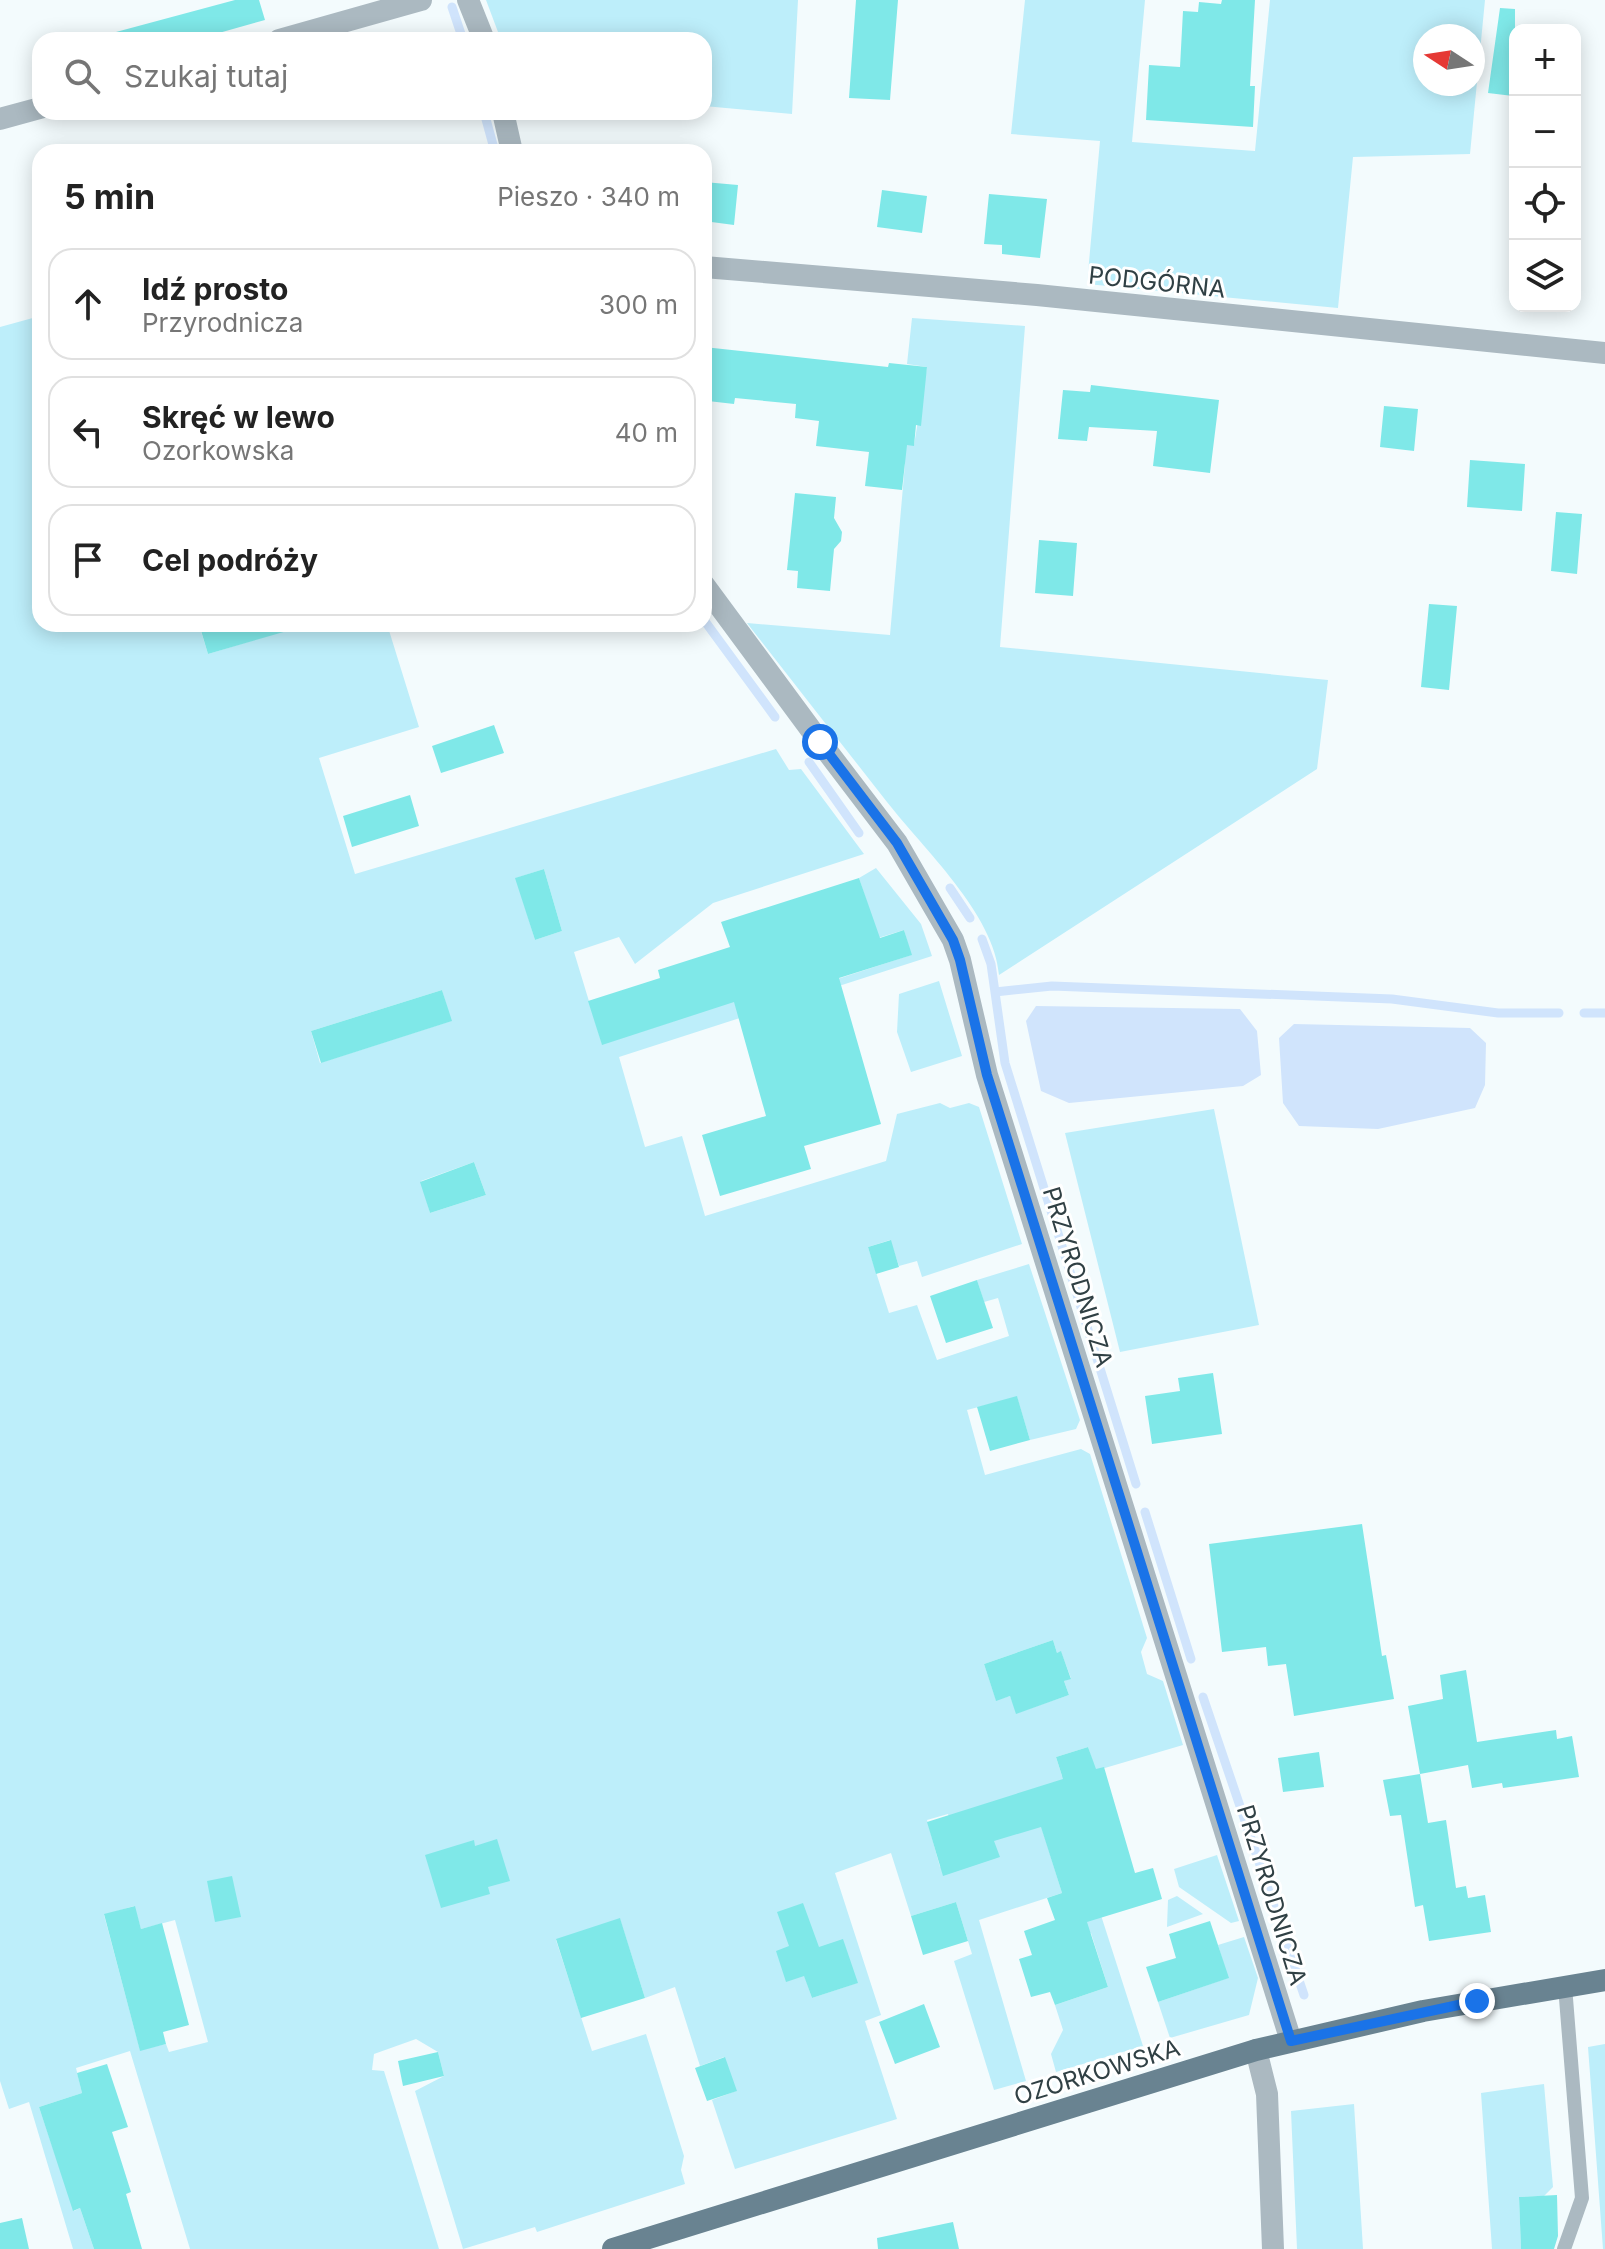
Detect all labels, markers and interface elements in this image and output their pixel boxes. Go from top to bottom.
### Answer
north arrow [1413,24,1485,96]
map controls [1509,24,1581,312]
button: + [1509,24,1581,96]
search box [32,32,712,120]
icon: search [60,54,104,98]
text: Szukaj tutaj [124,58,288,94]
button: − [1509,96,1581,168]
button: locate [1509,168,1581,240]
text: 5 min [64,176,155,217]
text: Pieszo · 340 m [497,181,680,212]
button: layers [1509,240,1581,312]
street label: PODGÓRNA [1087,260,1227,304]
text: Idź prosto [142,271,288,307]
icon: ahead [66,282,110,326]
text: 300 m [599,289,678,320]
text: Przyrodnicza [142,307,303,338]
text: Skręć w lewo [142,399,335,435]
icon: left [66,410,110,454]
text: 40 m [615,417,678,448]
text: Ozorkowska [142,435,294,466]
icon: arrive [66,538,110,582]
text: Cel podróży [142,542,318,578]
route start [802,724,838,760]
street label: PRZYRODNICZA [1037,1183,1119,1371]
street label: PRZYRODNICZA [1231,1801,1313,1989]
route end [1459,1983,1495,2019]
street label: OZORKOWSKA [1011,2033,1183,2111]

